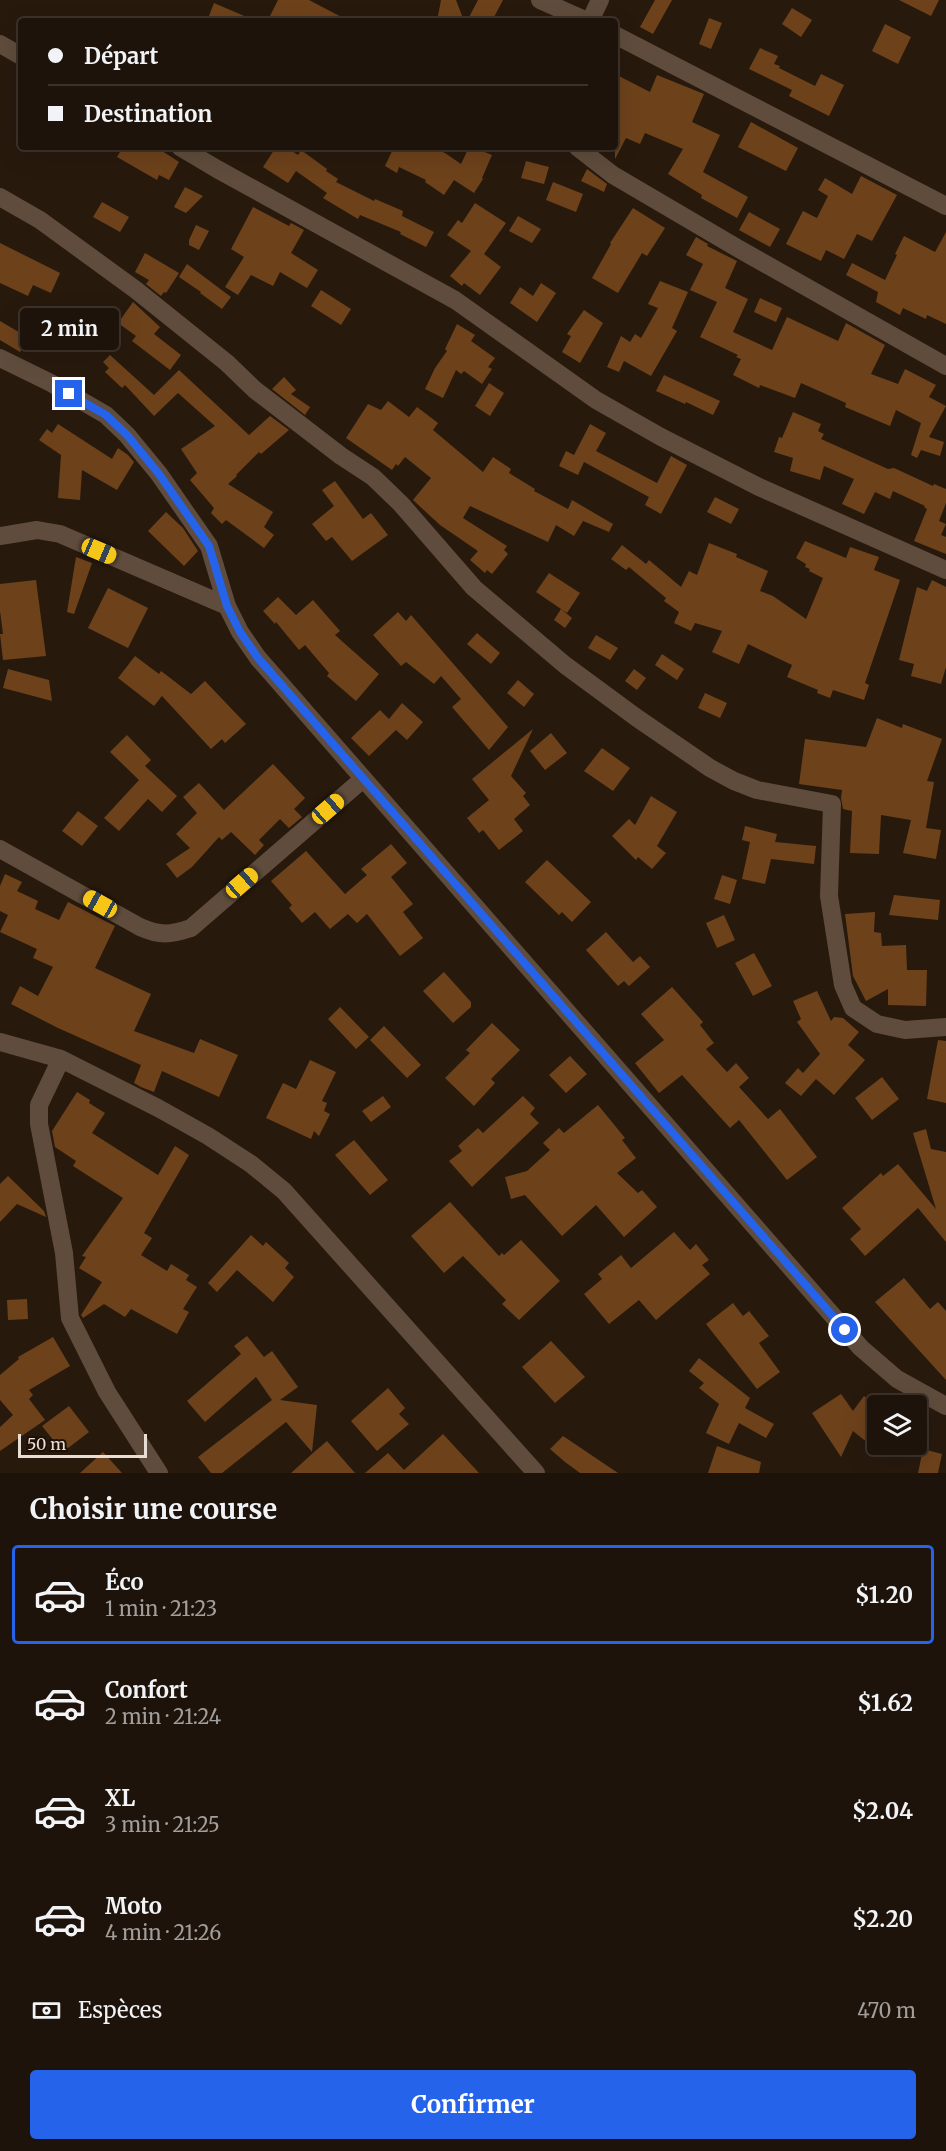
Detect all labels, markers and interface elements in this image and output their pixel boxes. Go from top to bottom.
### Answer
text: Départ [84,42,158,70]
text: Destination [84,100,212,128]
callout: 2 min [20,307,118,349]
text: 2 min [41,316,98,341]
route end [55,380,82,407]
car [79,536,119,566]
car [309,790,347,828]
car [223,864,261,902]
car [80,887,120,921]
route start [831,1316,858,1343]
map controls [867,1395,927,1455]
button: layers [867,1395,927,1455]
scale bar [18,1431,147,1458]
text: 50 m [27,1434,66,1454]
text: Choisir une course [30,1492,277,1526]
icon: car [33,1568,87,1622]
text: Éco [105,1568,144,1596]
text: $1.20 [855,1581,913,1609]
text: 1 min · 21:23 [105,1596,217,1621]
icon: car [33,1676,87,1730]
text: Confort [105,1676,188,1704]
text: $1.62 [857,1689,913,1717]
text: 2 min · 21:24 [105,1704,221,1729]
icon: car [33,1784,87,1838]
text: XL [105,1784,135,1812]
text: $2.04 [852,1797,913,1825]
text: 3 min · 21:25 [105,1812,220,1837]
icon: car [33,1892,87,1946]
text: Moto [105,1892,162,1920]
text: $2.20 [852,1905,913,1933]
text: 4 min · 21:26 [105,1920,221,1945]
icon: cash [30,1994,63,2027]
text: Espèces [78,1996,162,2024]
text: 470 m [857,1998,916,2023]
button: Confirmer [30,2070,916,2139]

